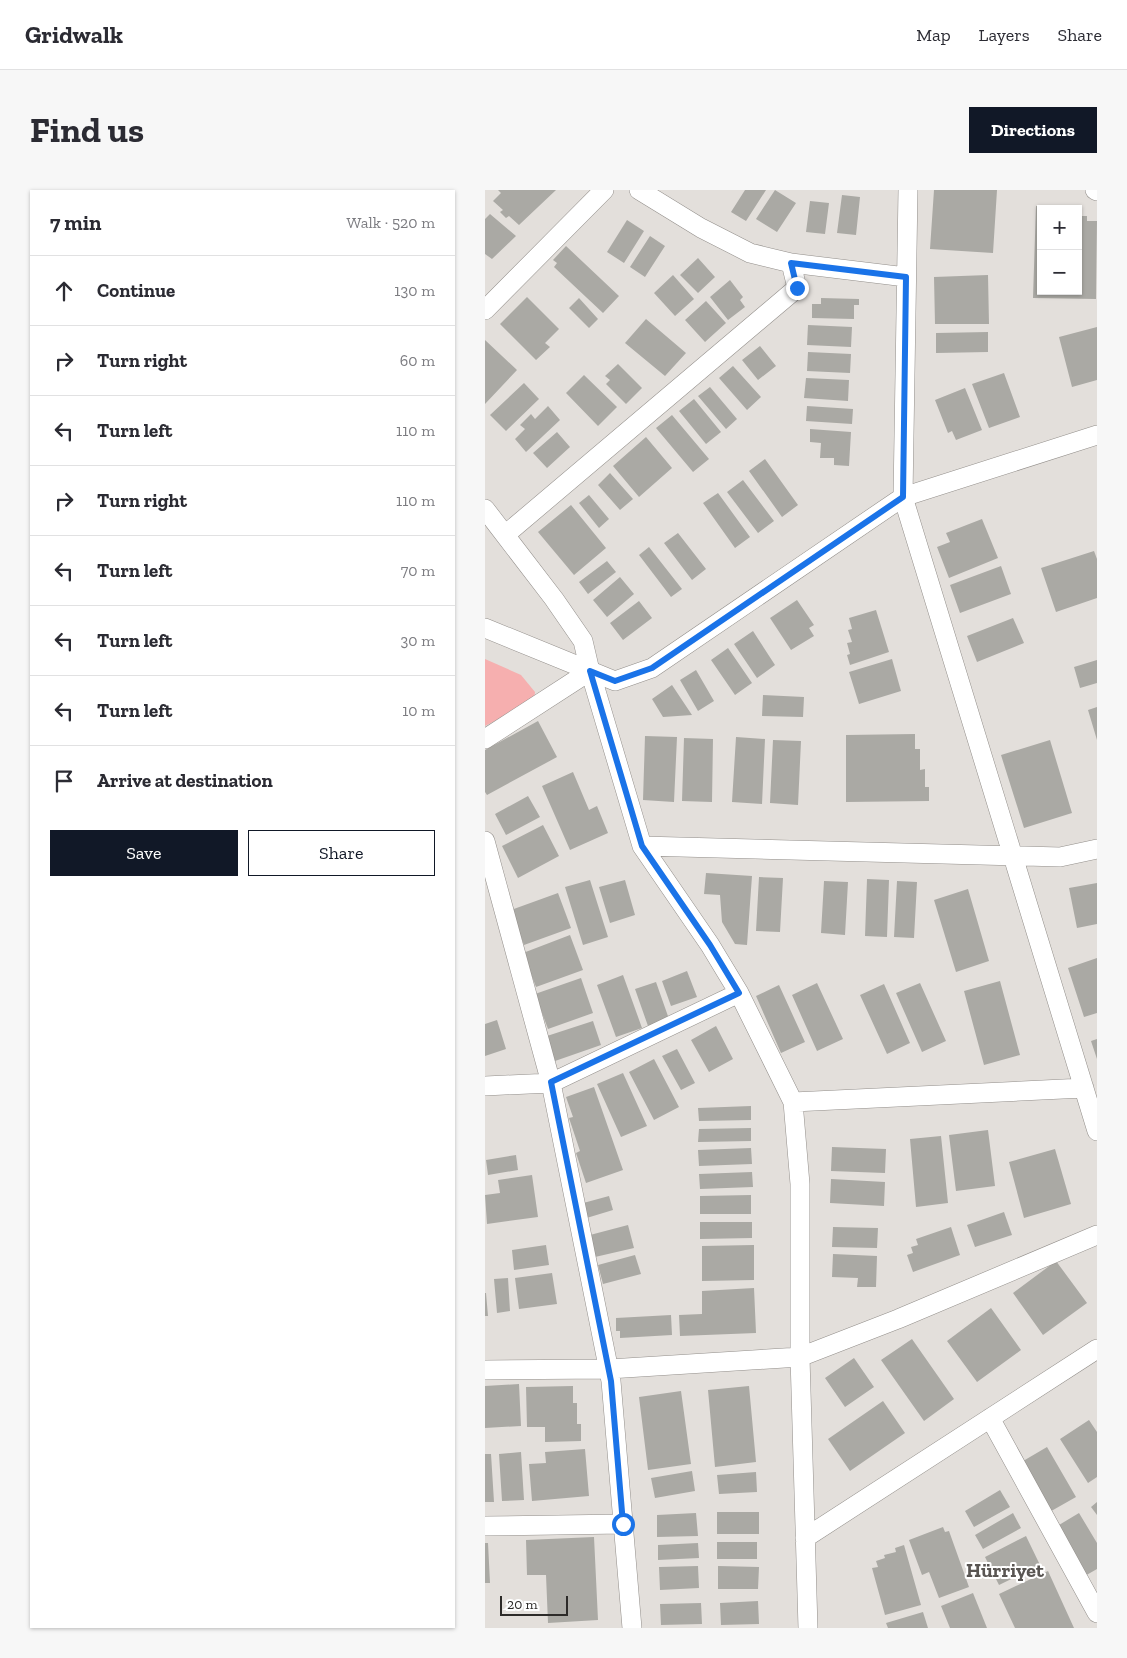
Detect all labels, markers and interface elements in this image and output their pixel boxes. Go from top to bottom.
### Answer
text: Gridwalk [25,20,123,49]
text: Map [916,24,951,46]
text: Layers [979,24,1030,46]
text: Share [1058,24,1102,46]
button: Directions [969,107,1097,153]
text: Find us [30,109,144,151]
map controls [1037,205,1082,295]
button: + [1037,205,1082,250]
text: 7 min [50,210,101,235]
text: Walk · 520 m [347,213,435,232]
button: − [1037,250,1082,295]
icon: ahead [50,277,78,305]
route end [786,277,809,300]
text: Continue [97,279,175,302]
text: 130 m [394,281,435,300]
icon: right [50,347,78,375]
text: Turn right [97,349,187,372]
text: 60 m [400,351,435,370]
icon: left [50,417,78,445]
text: Turn left [97,419,172,442]
text: 110 m [396,421,435,440]
icon: right [50,487,78,515]
text: Turn right [97,489,187,512]
text: 110 m [396,491,435,510]
icon: left [50,557,78,585]
text: Turn left [97,559,172,582]
text: 70 m [401,561,435,580]
icon: left [50,627,78,655]
text: Turn left [97,629,172,652]
text: 30 m [401,631,435,650]
icon: left [50,697,78,725]
text: Turn left [97,699,172,722]
text: 10 m [402,701,435,720]
icon: arrive [50,767,78,795]
text: Arrive at destination [97,769,273,792]
button: Save [50,830,238,876]
button: Share [248,830,435,876]
route start [612,1513,635,1536]
district label: Hürriyet [966,1558,1045,1582]
scale bar [500,1593,567,1616]
text: 20 m [507,1596,538,1613]

